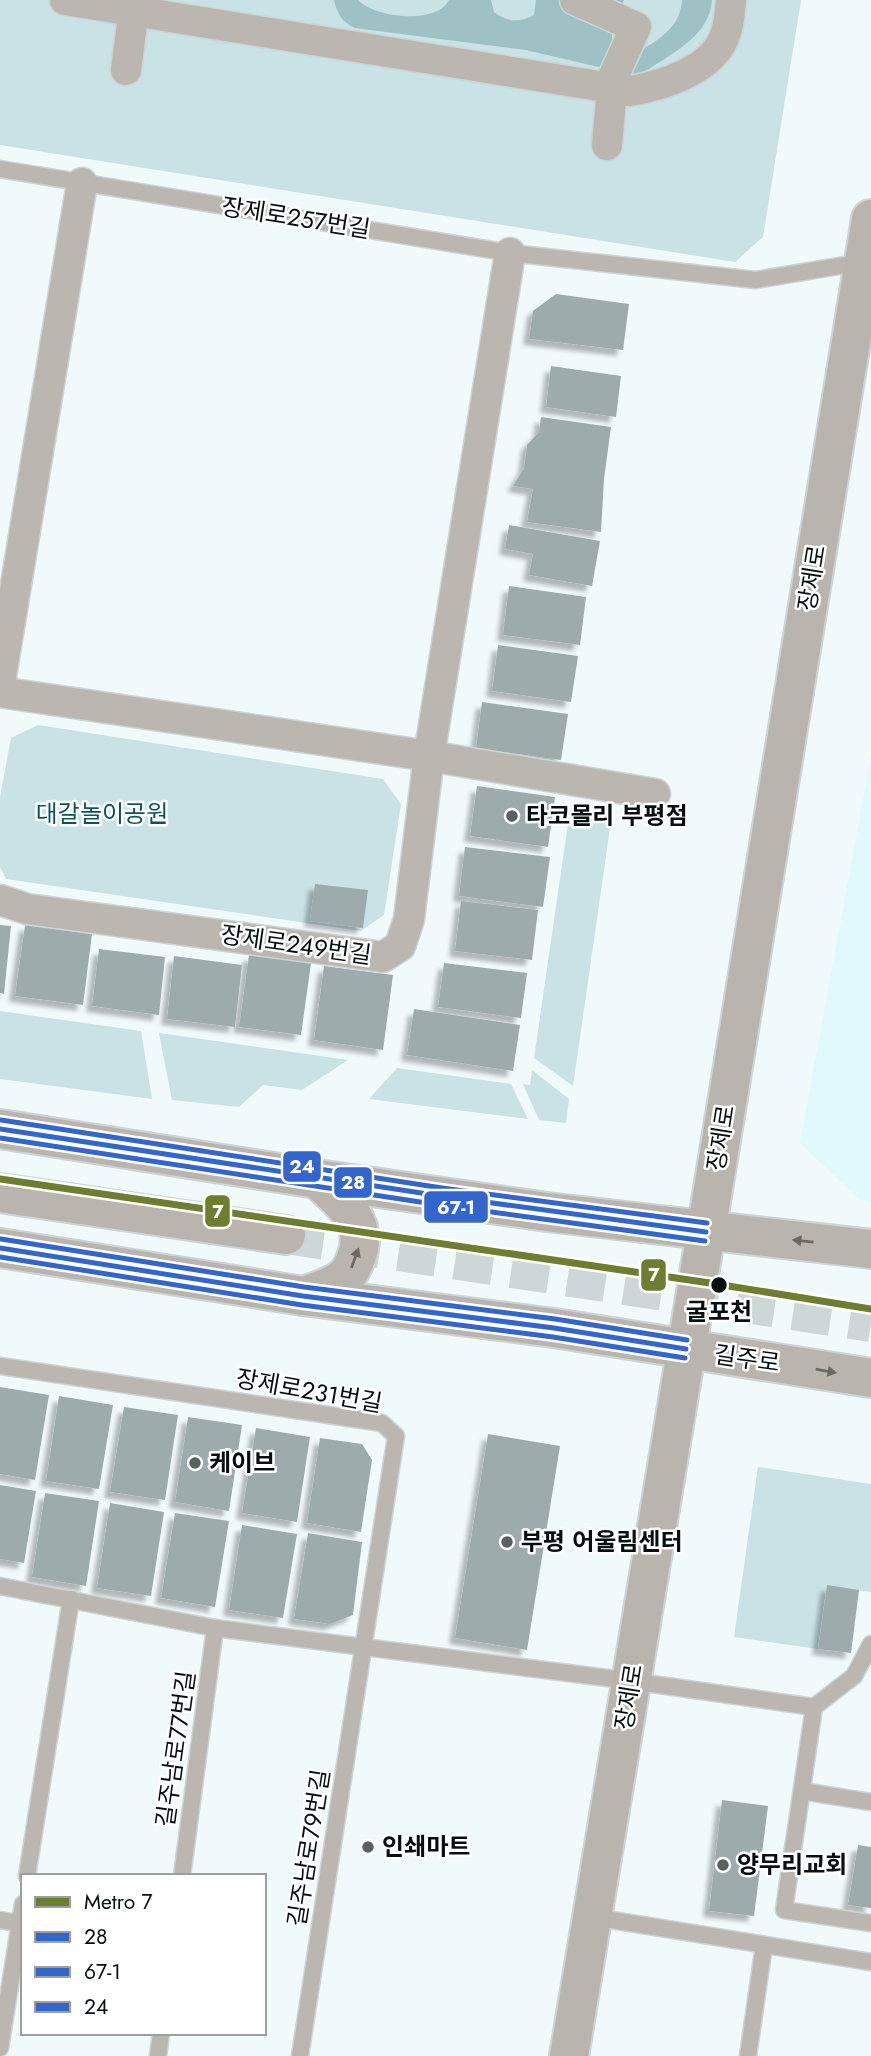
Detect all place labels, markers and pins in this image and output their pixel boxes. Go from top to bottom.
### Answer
place label: 타코몰리 부평점 [526,798,688,833]
marker: 타코몰리 부평점 [504,808,520,824]
marker: 굴포천 [709,1275,729,1295]
place label: 굴포천 [686,1294,752,1329]
place label: 케이브 [209,1445,275,1480]
marker: 케이브 [187,1455,203,1471]
place label: 부평 어울림센터 [521,1524,683,1559]
marker: 부평 어울림센터 [499,1534,515,1550]
place label: 인쇄마트 [382,1829,470,1864]
marker: 인쇄마트 [360,1839,376,1855]
place label: 양무리교회 [737,1847,847,1882]
marker: 양무리교회 [715,1857,731,1873]

